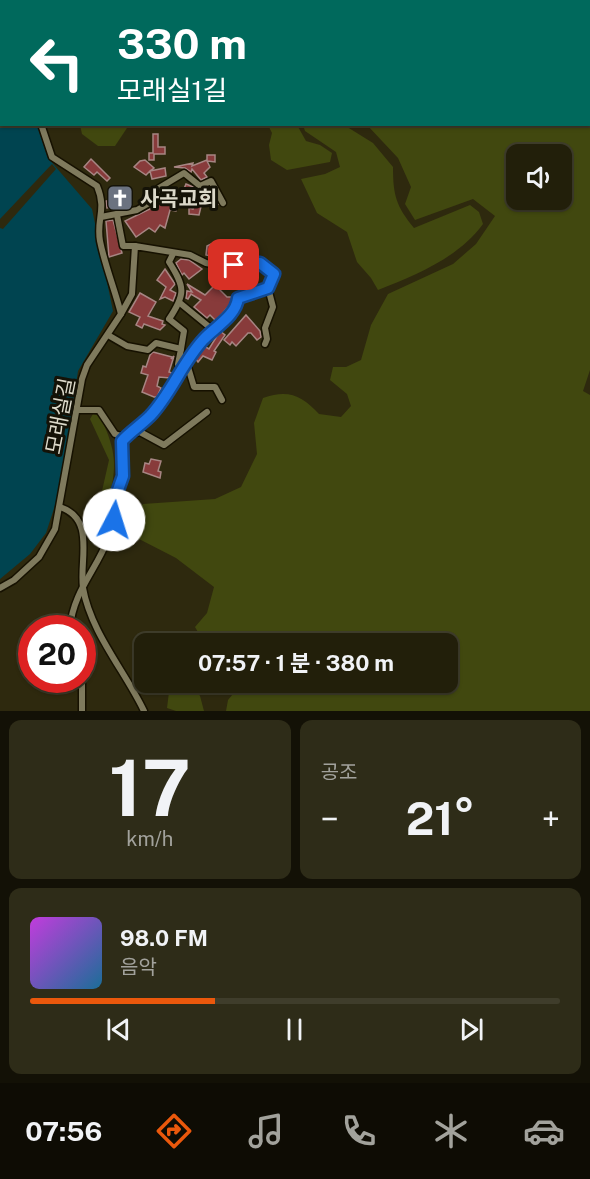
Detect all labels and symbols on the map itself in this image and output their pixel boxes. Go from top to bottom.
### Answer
church icon: 사곡교회 [105,183,135,213]
place label: 사곡교회 [140,186,217,211]
pin [208,239,259,290]
street label: 모래실길 [40,376,80,456]
position arrow [82,488,146,552]
speed limit sign: 20 [18,615,96,693]

